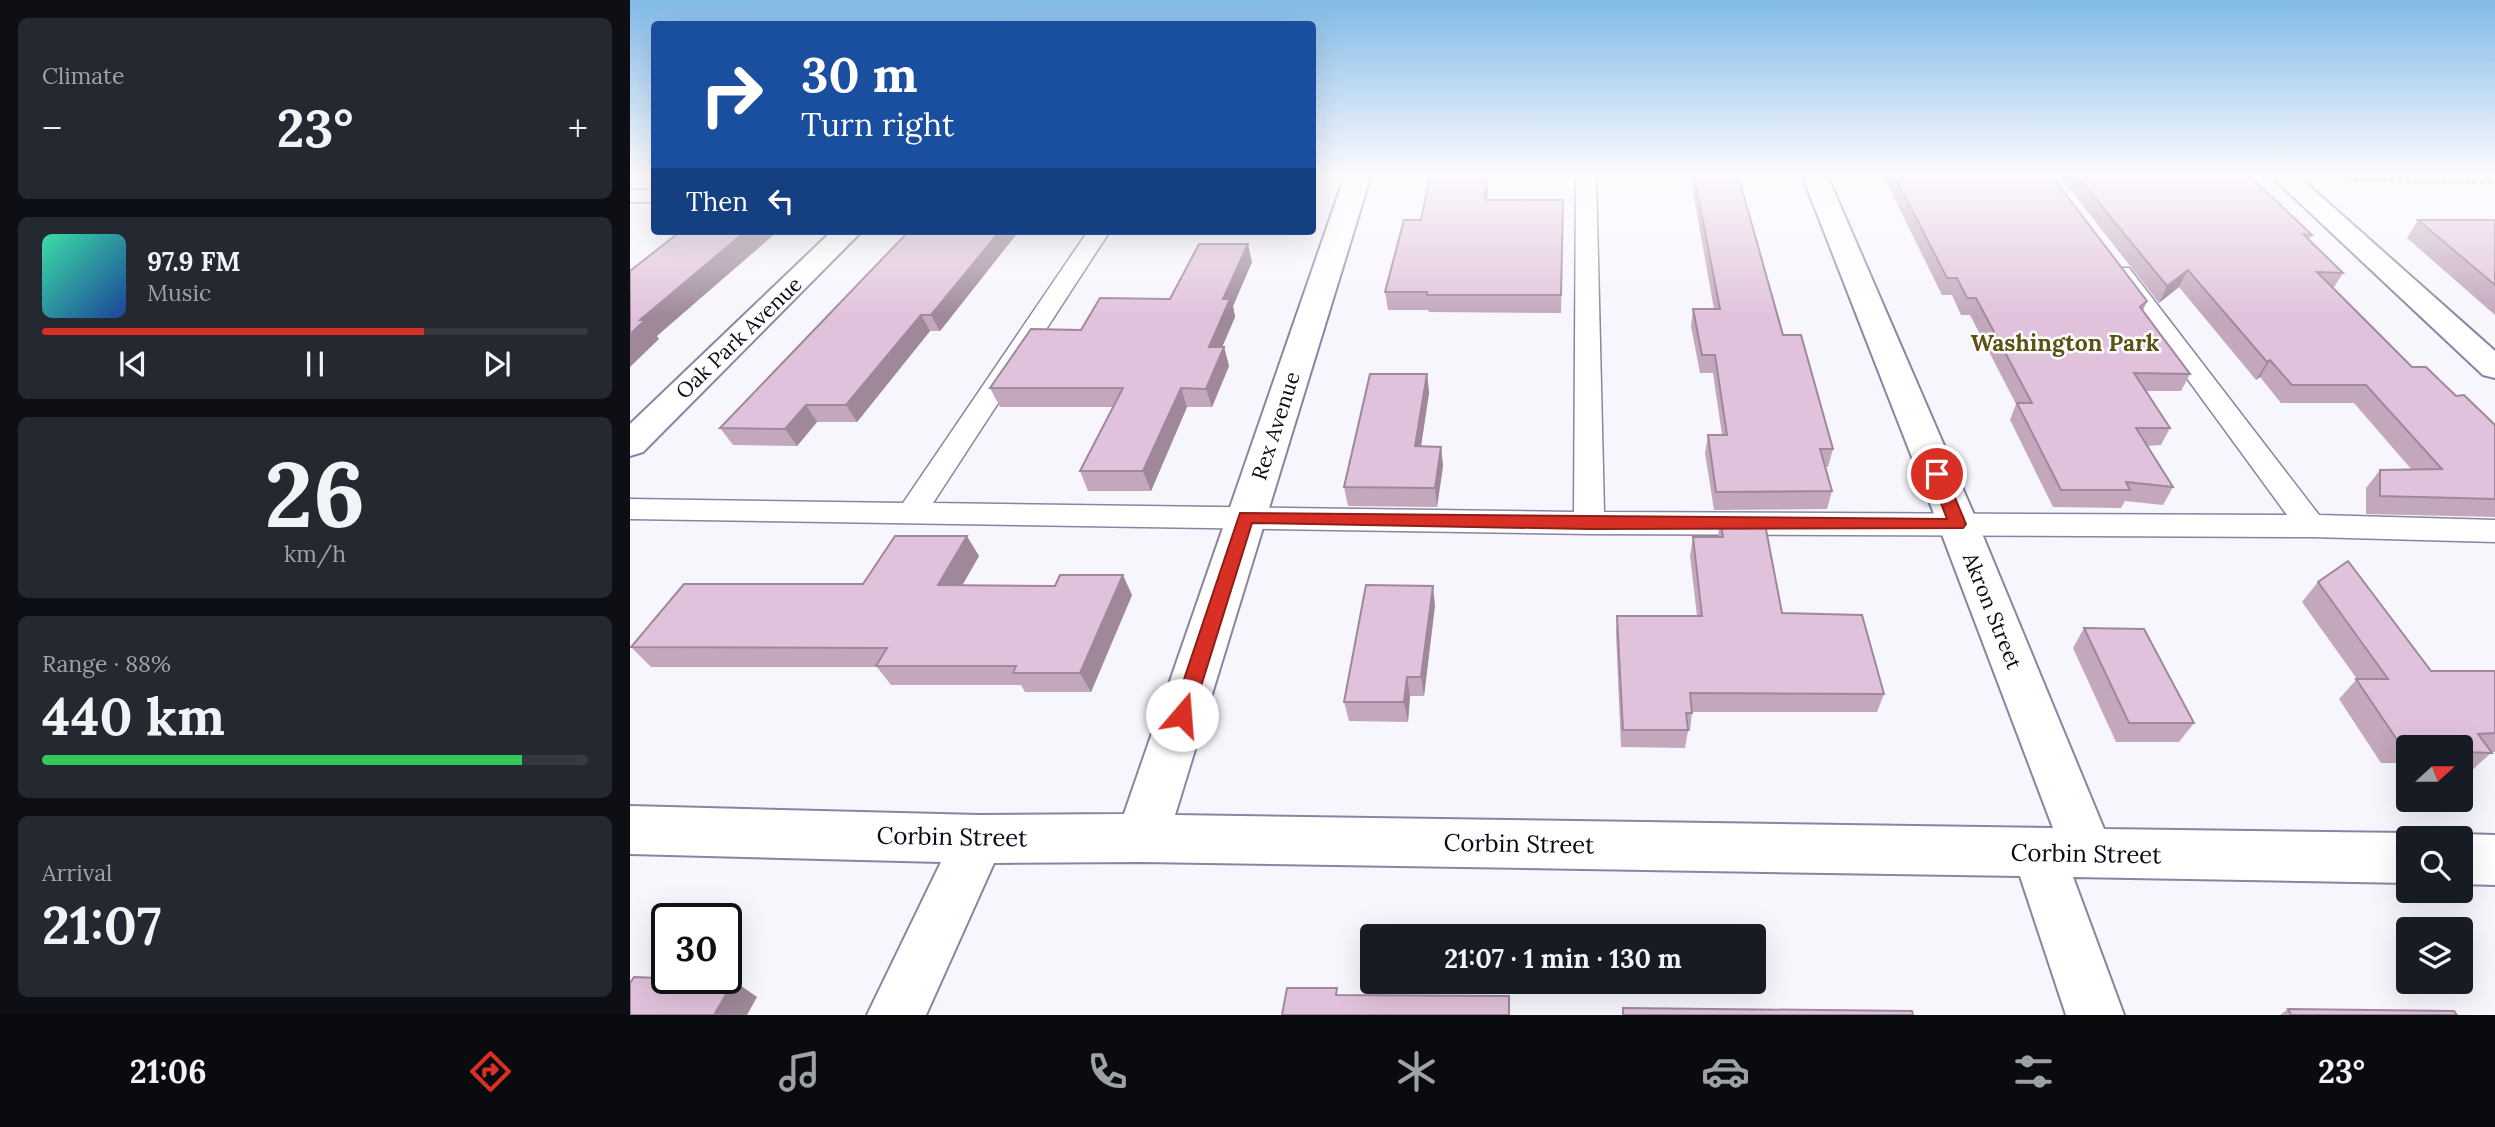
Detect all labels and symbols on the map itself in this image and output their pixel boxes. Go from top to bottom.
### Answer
street label: Oak Park Avenue [670,271,807,405]
district label: Washington Park [1971,328,2160,357]
street label: Rex Avenue [1245,368,1306,483]
pin [1907,444,1967,504]
street label: Akron Street [1956,548,2028,674]
position arrow [1145,678,1219,752]
north arrow [2396,735,2473,812]
street label: Corbin Street [876,820,1028,853]
street label: Corbin Street [1443,827,1595,860]
street label: Corbin Street [2010,837,2162,870]
speed limit sign: 30 [651,903,742,994]

